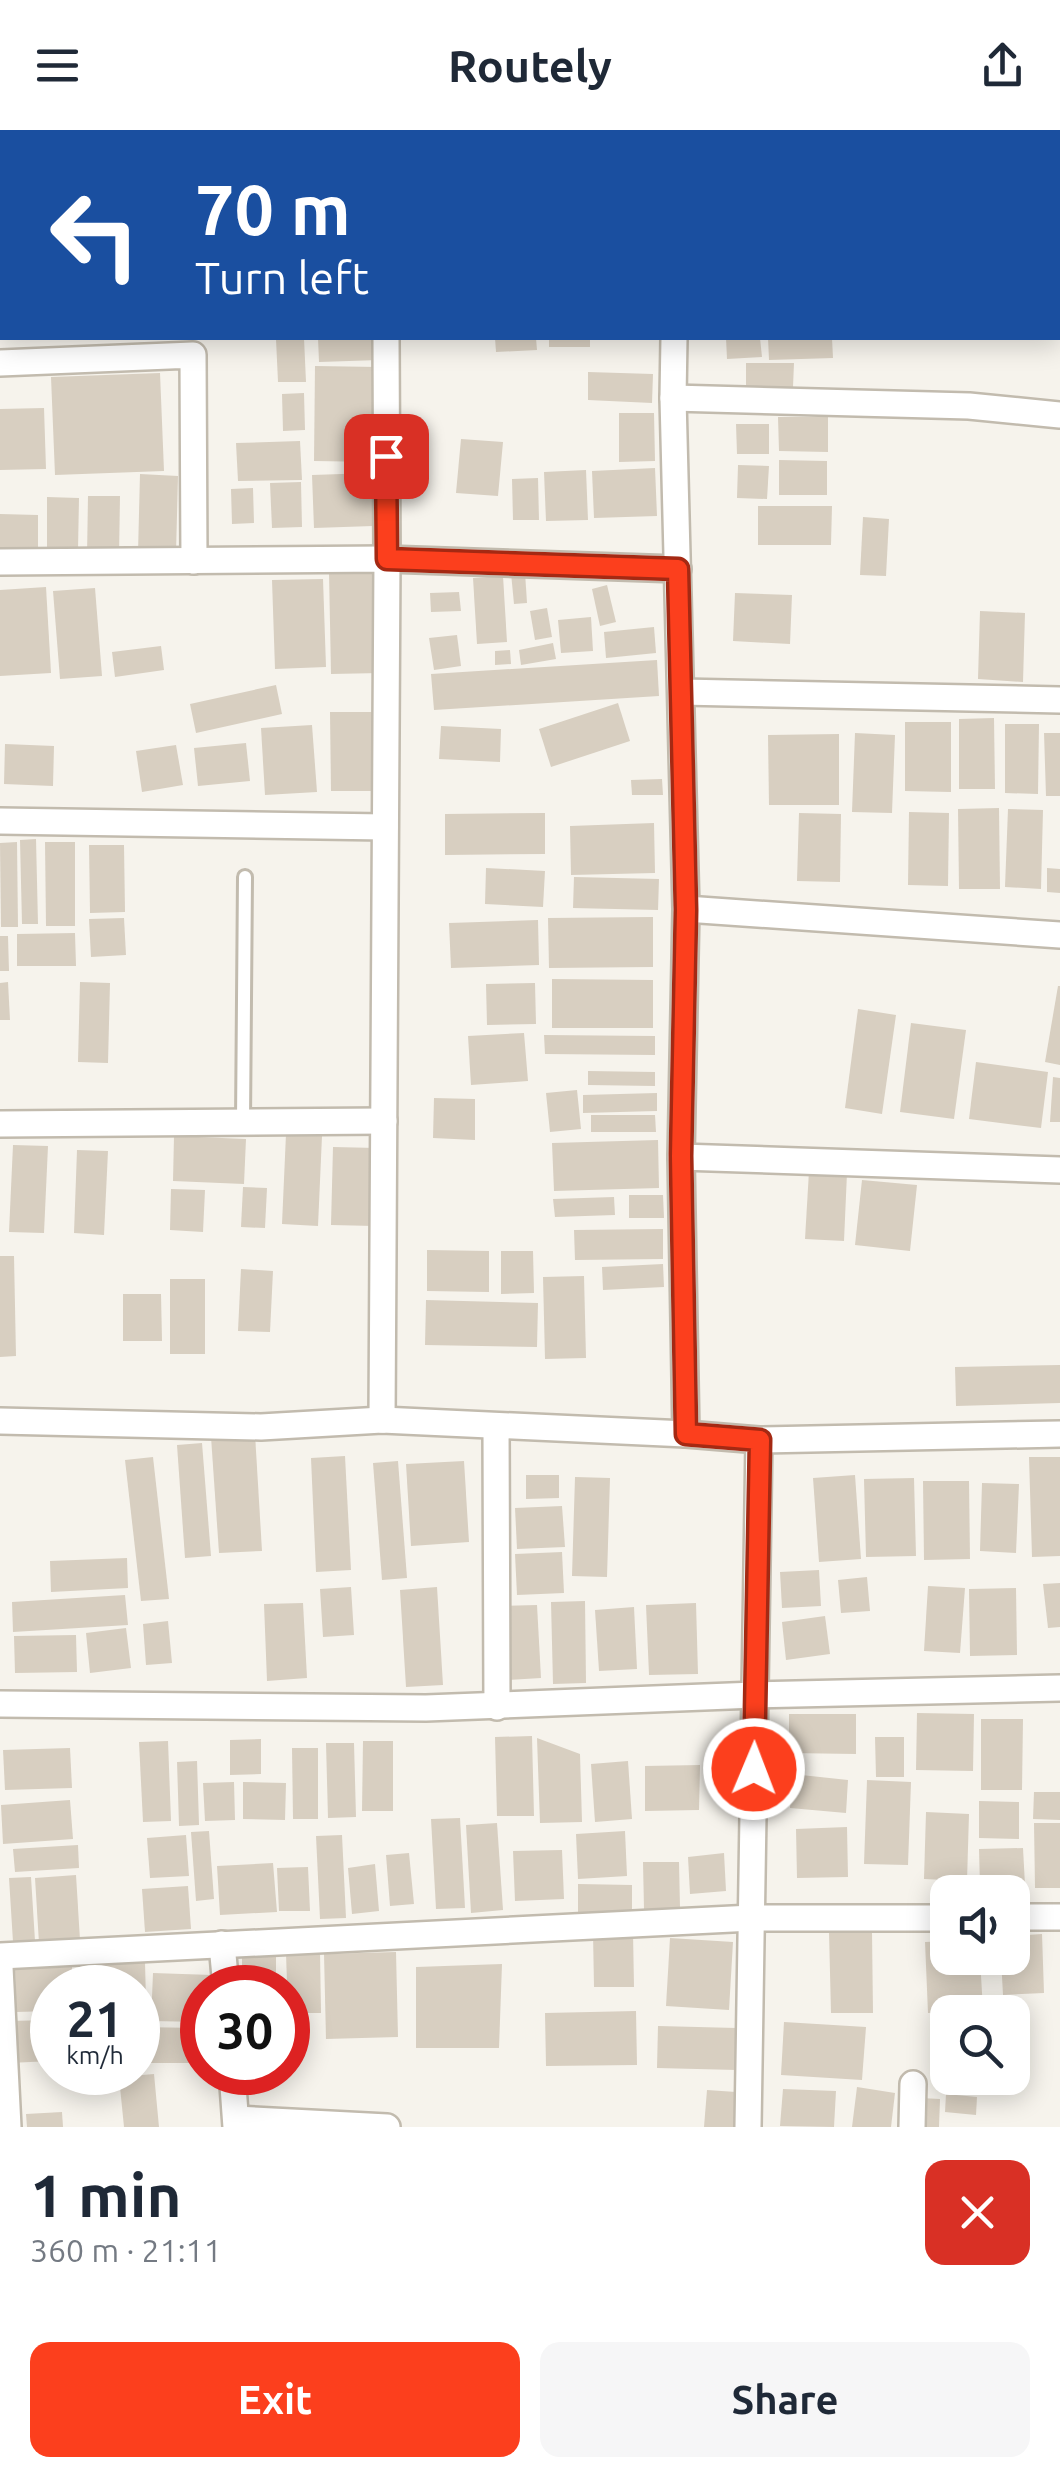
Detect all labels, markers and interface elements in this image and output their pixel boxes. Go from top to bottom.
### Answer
icon: menu [30,38,85,93]
icon: share [975,38,1030,93]
text: Routely [448,40,612,91]
icon: left [30,170,160,300]
text: 70 m [195,170,351,248]
text: Turn left [195,252,369,303]
pin [344,414,429,499]
icon: arrive [359,429,414,484]
position arrow [702,1717,806,1821]
map controls [930,1875,1030,2095]
button: sound [930,1875,1030,1975]
speed limit sign: 30 [180,1965,310,2095]
text: 21 [67,1990,123,2046]
button: search [930,1995,1030,2095]
text: km/h [66,2041,124,2069]
button: close [925,2160,1030,2265]
text: 1 min [30,2161,182,2228]
text: 360 m · 21:11 [30,2232,222,2268]
button: Exit [30,2342,520,2457]
button: Share [540,2342,1030,2457]

